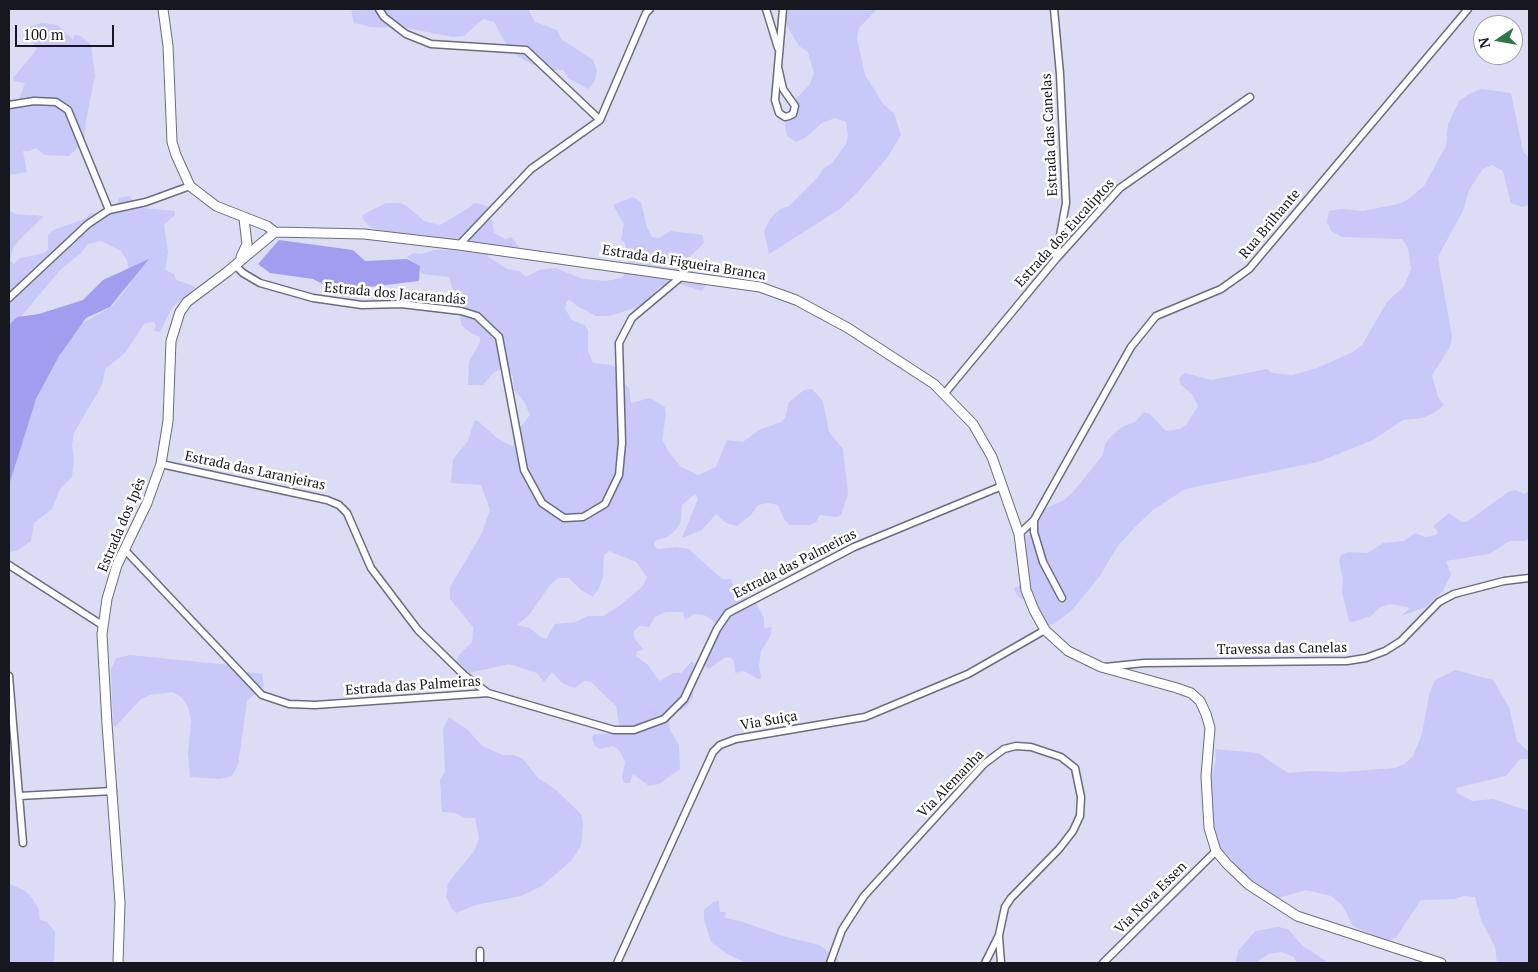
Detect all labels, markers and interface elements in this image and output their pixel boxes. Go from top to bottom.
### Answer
scale bar [18,15,116,47]
north arrow [1473,15,1523,65]
text: 100 m [23,24,64,44]
text: N [1473,36,1494,50]
street label: Estrada das Canelas [1038,73,1062,197]
street label: Estrada dos Eucaliptos [1012,175,1118,291]
street label: Rua Brilhante [1236,186,1304,262]
street label: Estrada da Figueira Branca [601,242,767,284]
street label: Estrada dos Jacarandás [323,279,467,309]
street label: Estrada das Laranjeiras [183,448,327,494]
street label: Estrada dos Ipês [95,475,149,575]
street label: Estrada das Palmeiras [731,526,859,602]
street label: Travessa das Canelas [1217,639,1347,659]
street label: Estrada das Palmeiras [345,673,481,699]
street label: Via Suiça [739,708,799,734]
street label: Via Alemanha [914,747,988,821]
street label: Via Nova Essen [1111,858,1191,938]

